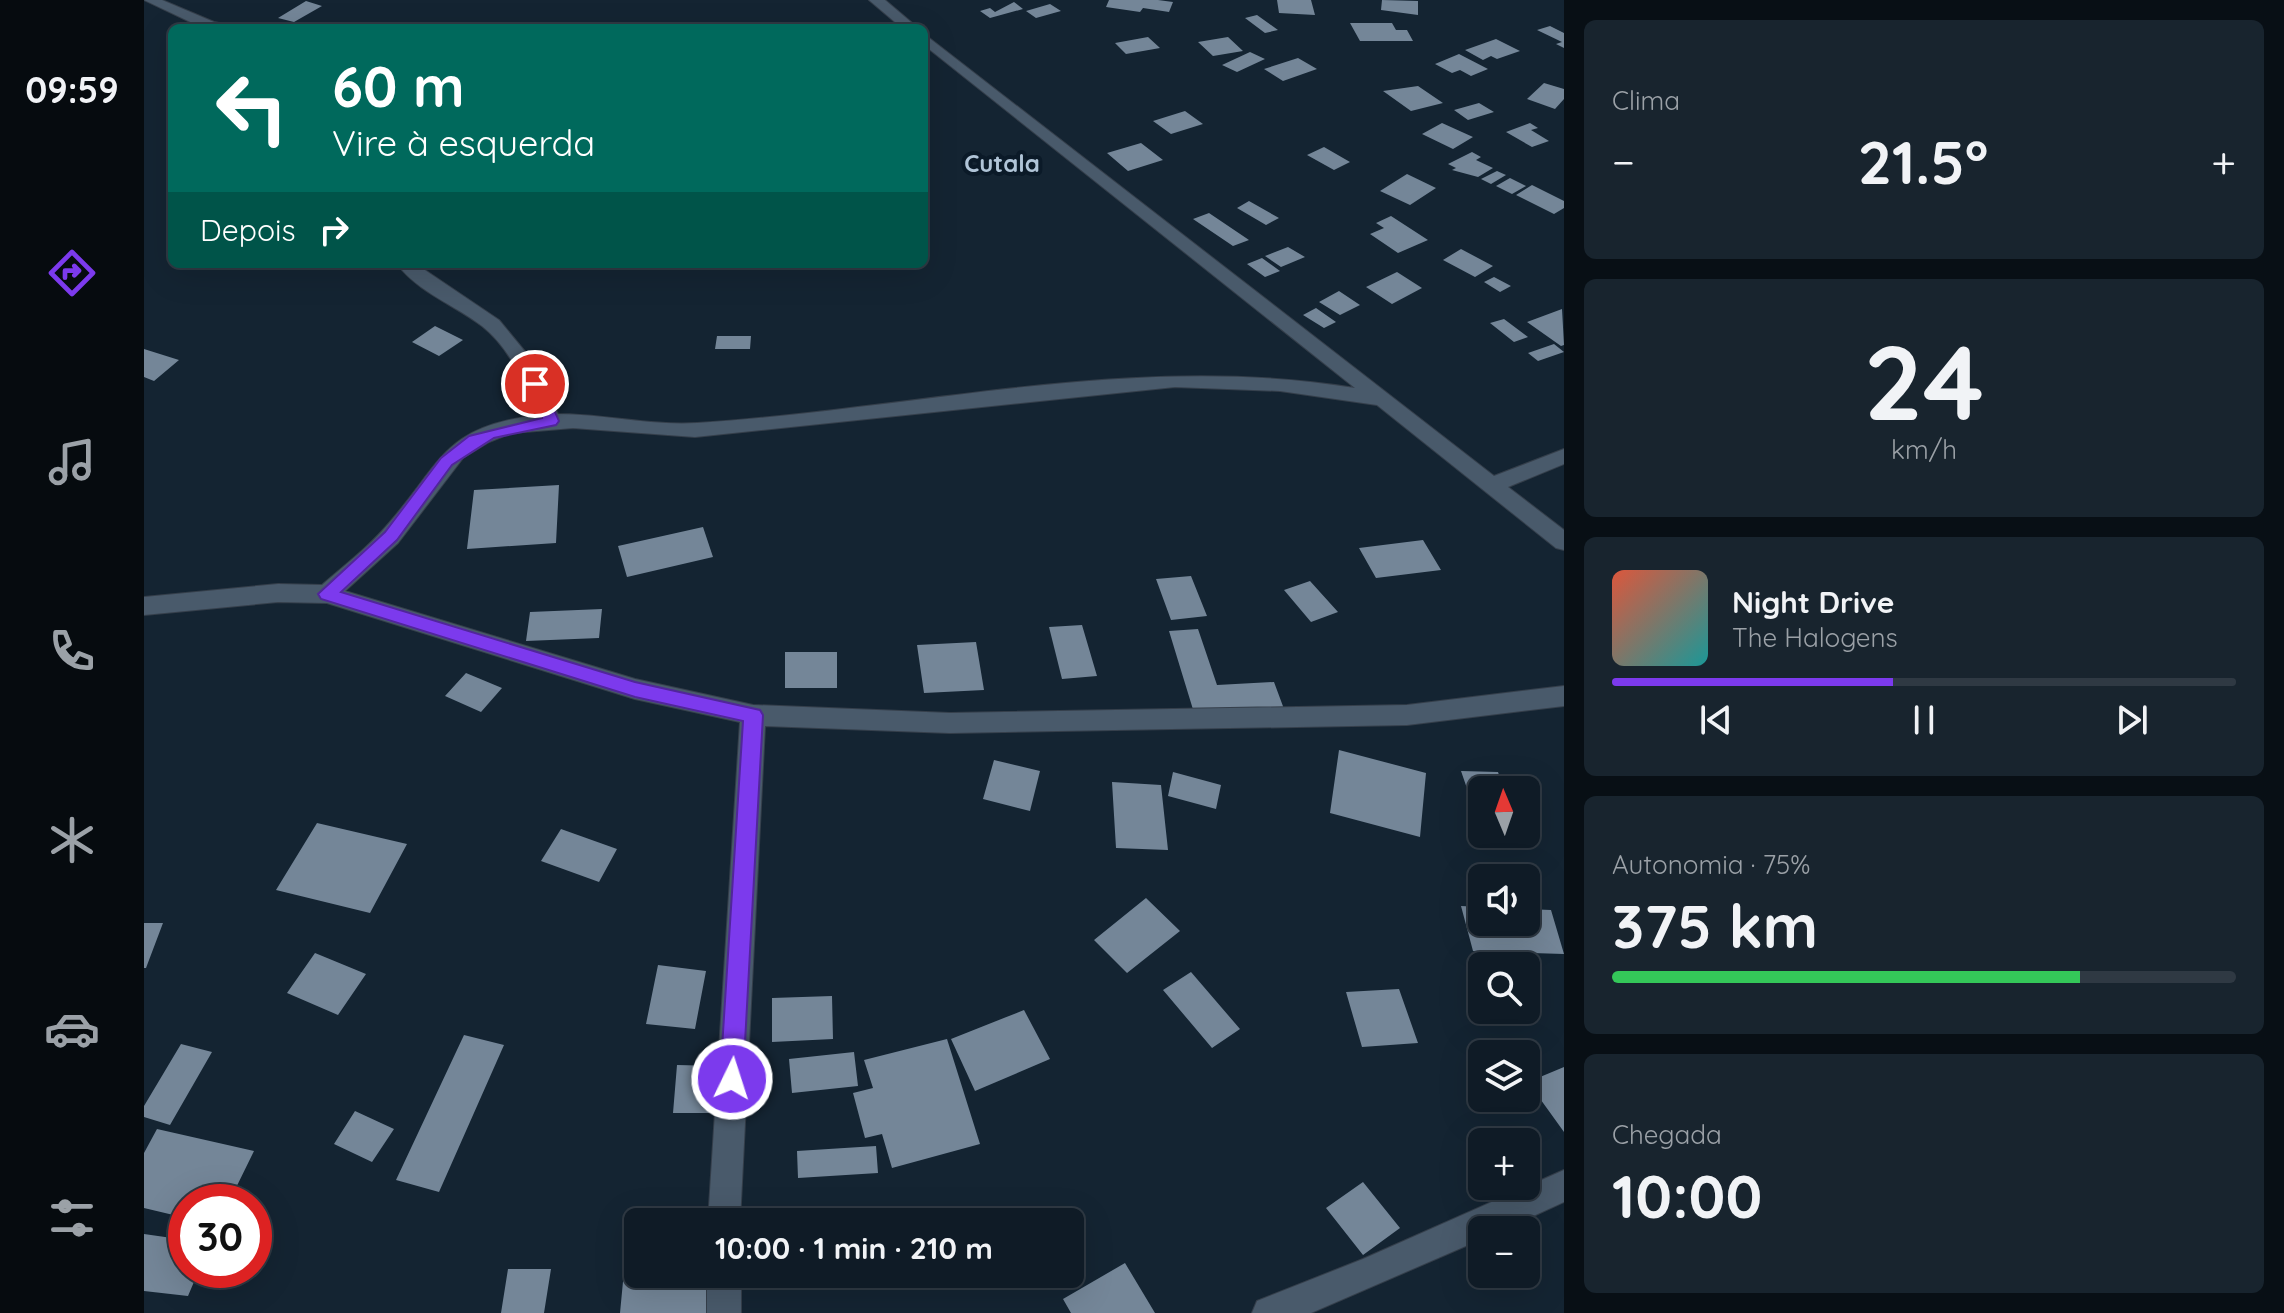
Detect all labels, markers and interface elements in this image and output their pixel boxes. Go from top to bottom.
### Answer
text: 60 m [332,51,465,121]
icon: left [200,56,304,160]
text: 09:59 [25,67,119,112]
text: Clima [1612,84,1680,117]
text: Vire à esquerda [332,120,595,165]
text: 21.5° [1858,124,1988,199]
text: − [1612,134,1635,189]
text: + [2211,134,2236,189]
district label: Cutala [964,148,1040,178]
icon: right [312,208,356,252]
text: Depois [200,211,296,249]
icon: directions [44,245,100,301]
text: 24 [1864,316,1984,446]
pin [501,350,569,418]
icon: arrive [513,362,557,406]
text: km/h [1891,433,1957,466]
icon: music [44,434,100,490]
text: Night Drive [1732,583,1894,621]
text: The Halogens [1732,621,1898,654]
icon: phone [44,623,100,679]
icon: previous [1694,698,1738,742]
icon: pause [1902,698,1946,742]
icon: next [2110,698,2154,742]
north arrow [1468,776,1540,848]
map controls [1468,776,1540,1288]
icon: climate [44,812,100,868]
text: Autonomia · 75% [1612,848,1810,881]
button: sound [1468,864,1540,936]
text: 375 km [1612,888,1818,963]
button: search [1468,952,1540,1024]
icon: car [44,1001,100,1057]
position arrow [690,1037,774,1121]
button: layers [1468,1040,1540,1112]
text: Chegada [1612,1118,1722,1151]
button: + [1468,1128,1540,1200]
text: 10:00 [1612,1158,1762,1233]
speed limit sign: 30 [168,1184,272,1288]
icon: filters [44,1190,100,1246]
button: − [1468,1216,1540,1288]
text: 10:00 · 1 min · 210 m [715,1229,993,1267]

